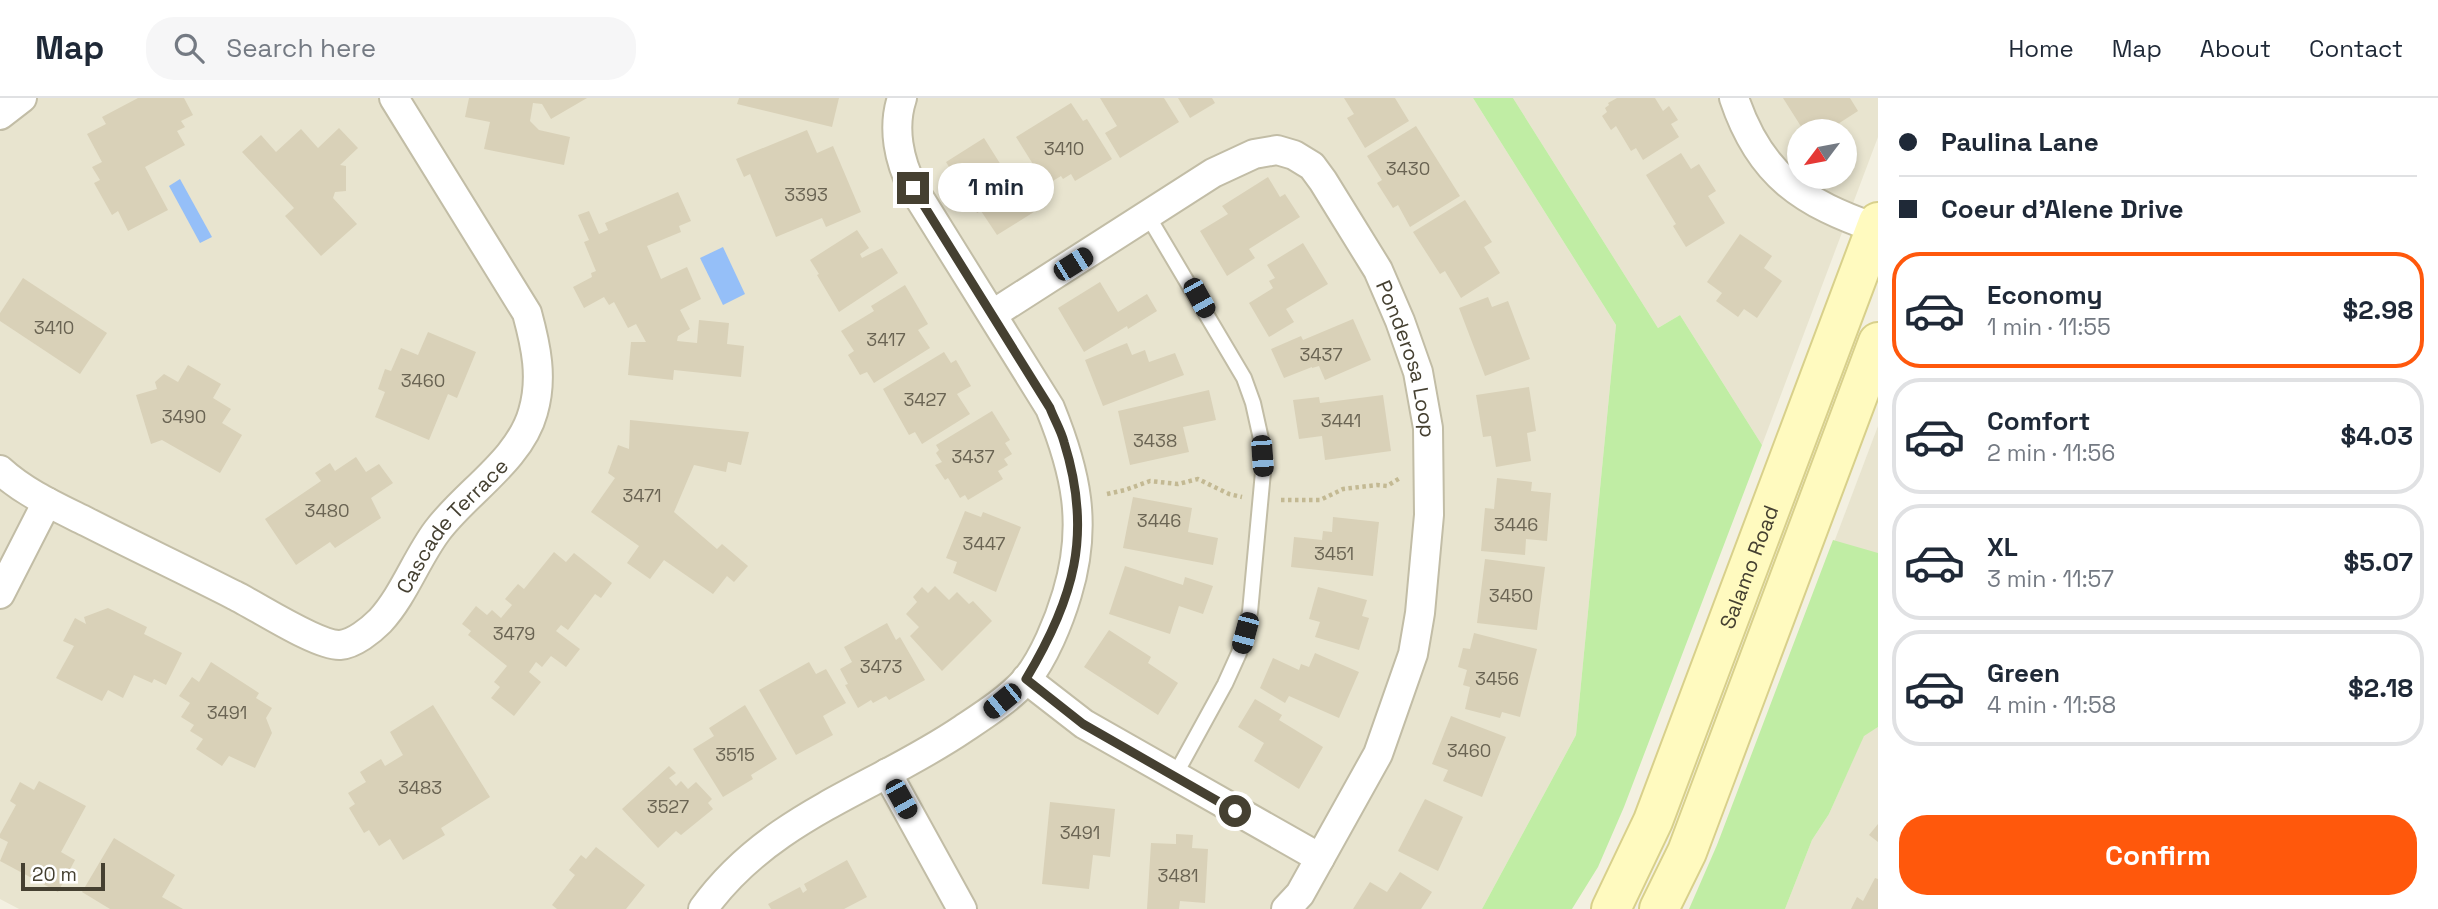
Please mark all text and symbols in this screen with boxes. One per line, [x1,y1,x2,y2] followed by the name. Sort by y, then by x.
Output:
[146,17,636,80] search box
[35,27,104,69] text: Map
[170,29,208,67] icon: search
[226,31,376,65] text: Search here
[2008,33,2074,64] text: Home
[2112,33,2162,64] text: Map
[2200,33,2271,64] text: About
[2309,33,2403,64] text: Contact
[1787,119,1857,189] north arrow
[1787,119,1857,189] map controls
[1941,125,2099,159] text: Paulina Lane
[1044,137,1084,160] house number: 3410
[1386,157,1430,180] house number: 3430
[937,164,1053,212] callout: 1 min
[897,172,929,204] route end
[968,172,1024,202] text: 1 min
[784,183,828,206] house number: 3393
[1941,192,2184,226] text: Coeur d'Alene Drive
[1050,244,1097,284] car
[1180,275,1219,321] car
[1370,276,1442,438] street label: Ponderosa Loop
[1987,278,2103,312] text: Economy
[1903,279,1966,342] icon: car
[2342,293,2413,327] text: $2.98
[1987,312,2111,342] text: 1 min · 11:55
[34,316,74,339] house number: 3410
[866,328,906,351] house number: 3417
[1299,343,1343,366] house number: 3437
[401,369,445,392] house number: 3460
[904,388,947,411] house number: 3427
[1987,404,2090,438] text: Comfort
[162,405,206,428] house number: 3490
[1903,405,1966,468] icon: car
[1321,409,1361,432] house number: 3441
[2341,419,2413,453] text: $4.03
[1133,429,1177,452] house number: 3438
[1251,434,1274,478] car
[1987,438,2115,468] text: 2 min · 11:56
[951,445,995,468] house number: 3437
[390,452,514,598] street label: Cascade Terrace
[622,484,662,507] house number: 3471
[305,499,349,522] house number: 3480
[1713,501,1784,633] street label: Salamo Road
[1137,509,1181,532] house number: 3446
[1494,513,1538,536] house number: 3446
[1987,530,2018,564] text: XL
[1903,531,1966,594] icon: car
[963,532,1005,555] house number: 3447
[1314,542,1354,565] house number: 3451
[2343,545,2413,579] text: $5.07
[1987,564,2114,594] text: 3 min · 11:57
[1489,584,1533,607] house number: 3450
[1230,610,1261,656] car
[493,622,535,645] house number: 3479
[860,655,902,678] house number: 3473
[1987,656,2060,690] text: Green
[1903,657,1966,720] icon: car
[1475,667,1519,690] house number: 3456
[2348,671,2413,705] text: $2.18
[980,680,1025,722] car
[1987,690,2116,720] text: 4 min · 11:58
[207,701,247,724] house number: 3491
[1447,739,1491,762] house number: 3460
[715,743,755,766] house number: 3515
[398,776,442,799] house number: 3483
[882,776,921,822] car
[647,795,689,818] house number: 3527
[1219,795,1251,827] route start
[1899,815,2417,895] button: Confirm
[1060,821,1100,844] house number: 3491
[21,860,105,892] scale bar
[32,862,77,887] text: 20 m
[1158,864,1198,887] house number: 3481

